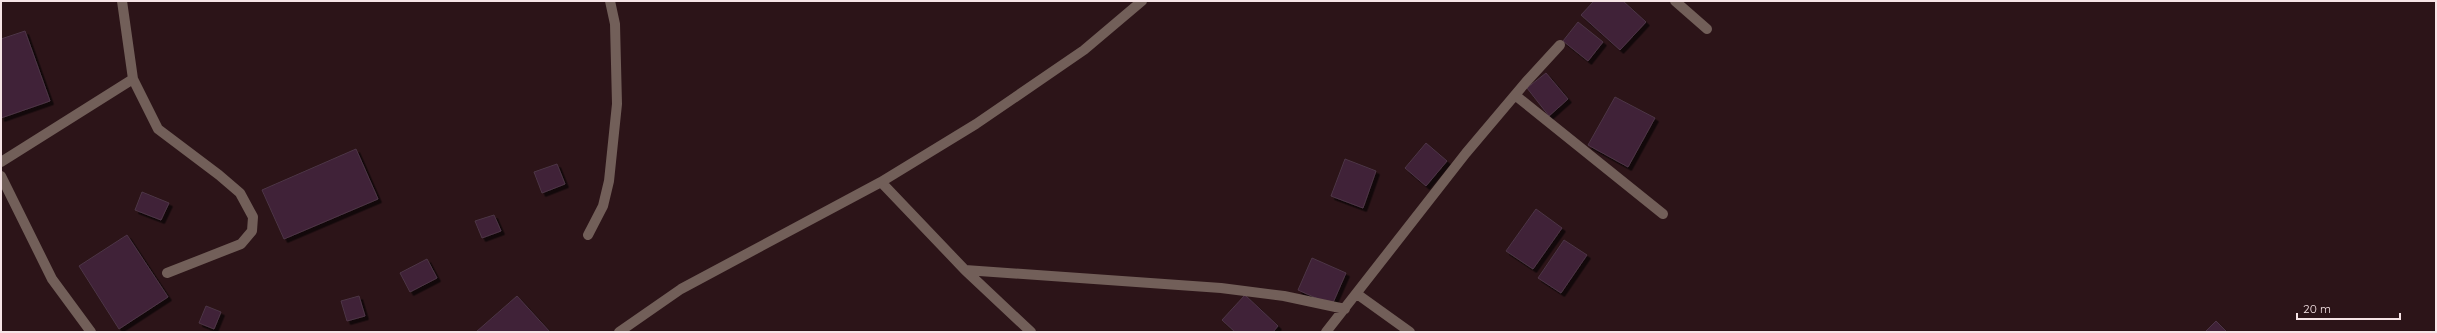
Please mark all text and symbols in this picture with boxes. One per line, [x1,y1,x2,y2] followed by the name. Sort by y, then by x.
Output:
[2297,295,2400,321] scale bar
[2303,301,2331,316] text: 20 m

